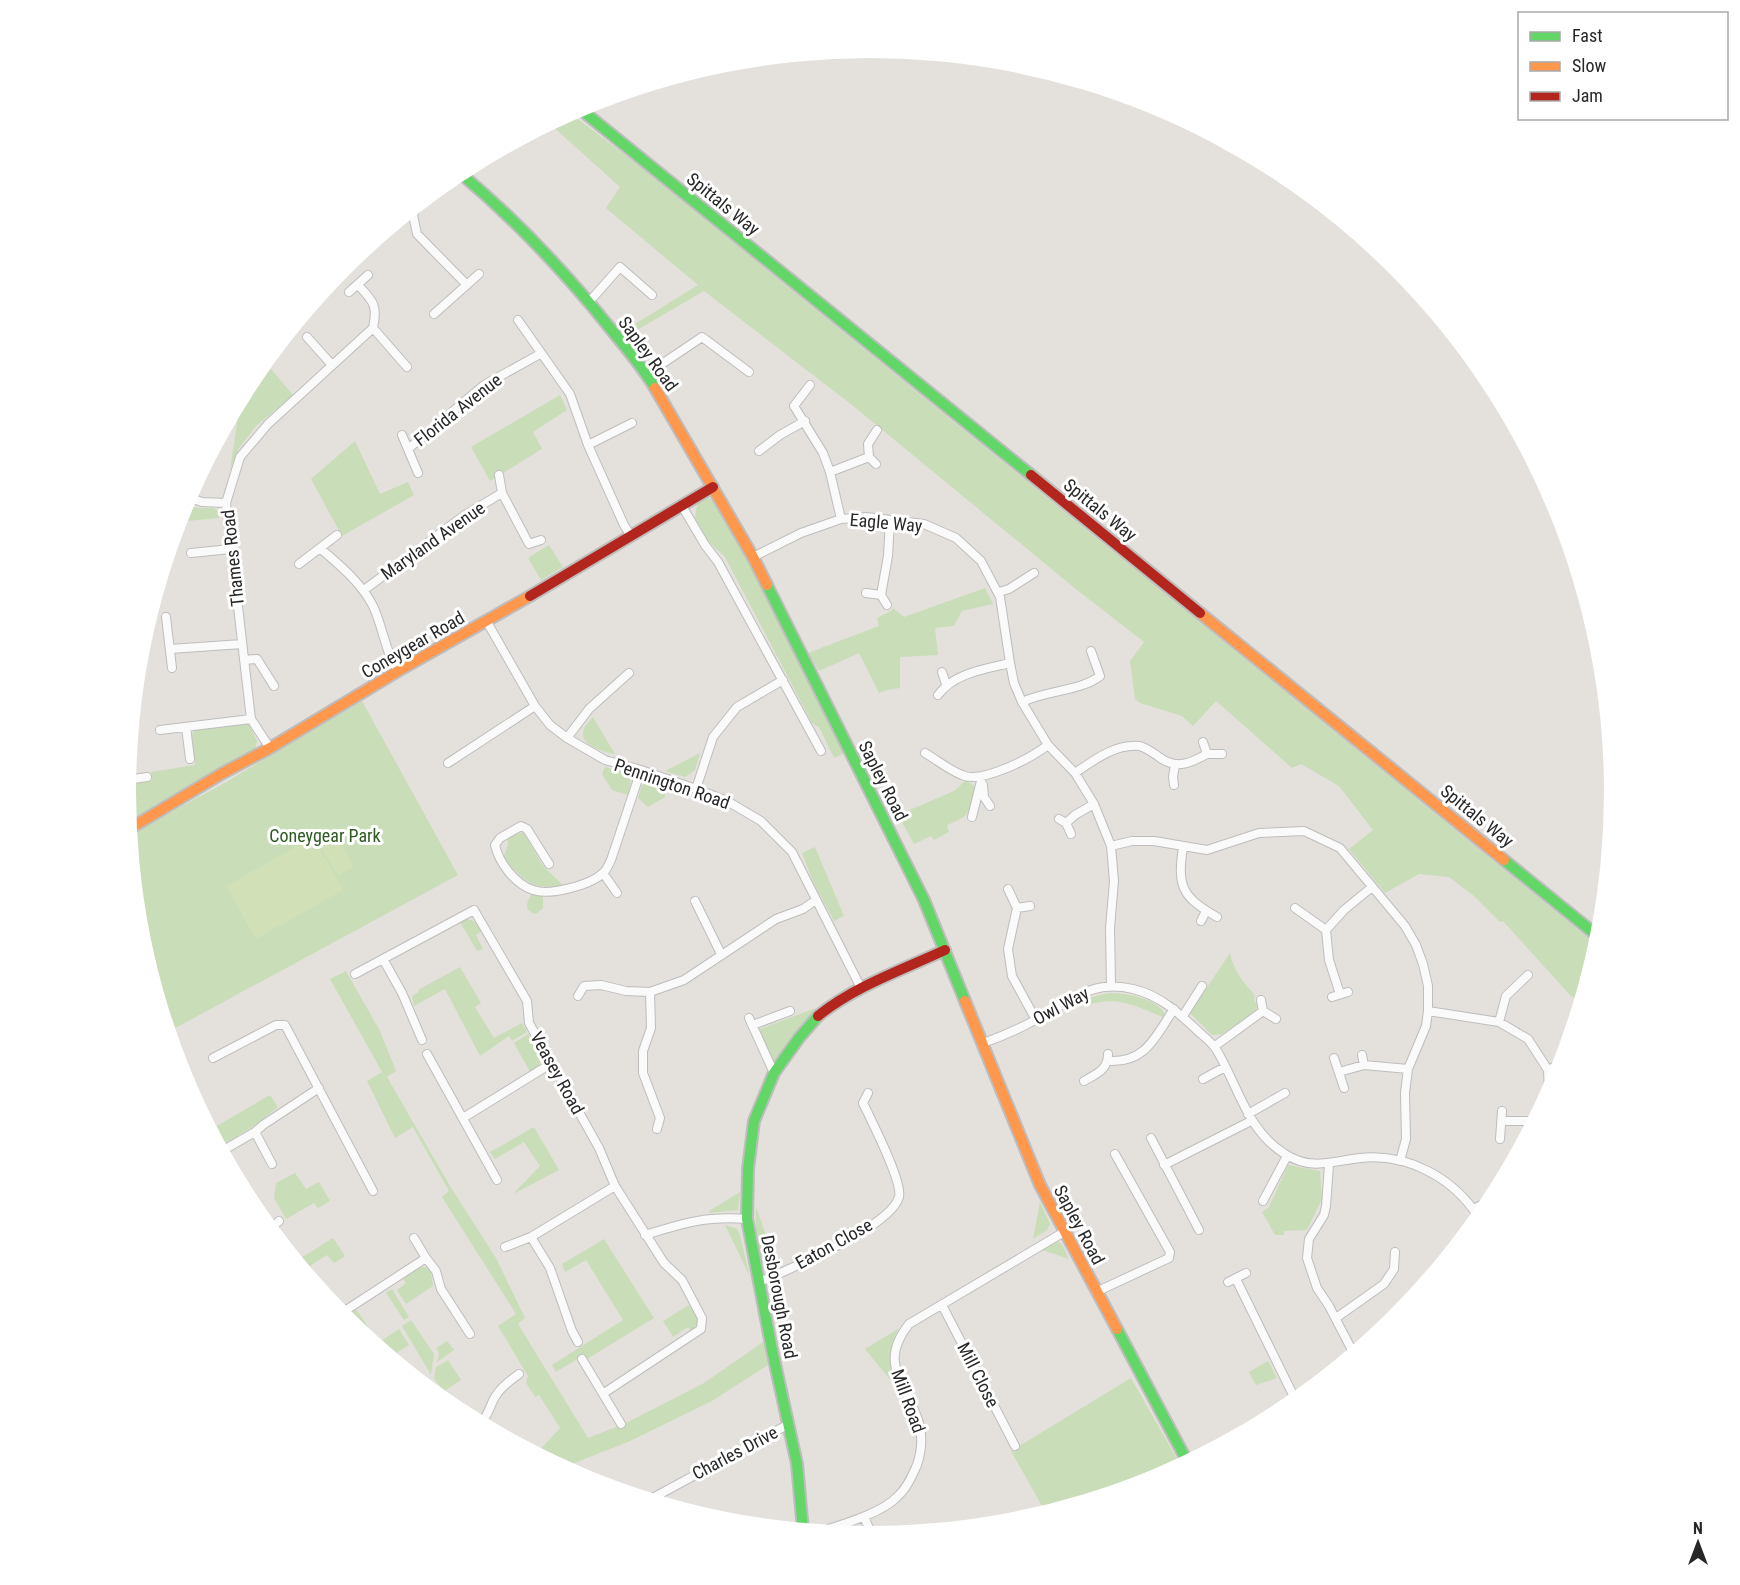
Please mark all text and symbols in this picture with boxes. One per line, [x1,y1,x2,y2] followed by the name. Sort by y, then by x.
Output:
[1518,12,1728,120] legend
[1572,25,1603,46] text: Fast
[1572,55,1607,76] text: Slow
[1572,85,1603,106] text: Jam
[683,168,764,240] street label: Spittals Way
[614,312,682,395] street label: Sapley Road
[410,369,506,450] street label: Florida Avenue
[1060,474,1141,546] street label: Spittals Way
[377,497,489,584] street label: Maryland Avenue
[217,509,248,607] street label: Thames Road
[849,509,924,536] street label: Eagle Way
[358,607,468,683] street label: Coneygear Road
[854,737,913,824] street label: Sapley Road
[612,754,733,813] street label: Pennington Road
[1437,780,1518,852] street label: Spittals Way
[269,825,381,846] park label: Coneygear Park
[1029,982,1093,1029] street label: Owl Way
[526,1028,589,1118] street label: Veasey Road
[1050,1181,1109,1268] street label: Sapley Road
[792,1214,876,1273] street label: Eaton Close
[757,1233,802,1361] street label: Desborough Road
[953,1339,1004,1411] street label: Mill Close
[887,1366,930,1436] street label: Mill Road
[688,1421,781,1484] street label: Charles Drive
[1668,1513,1728,1573] north arrow
[1693,1519,1703,1538] text: N

